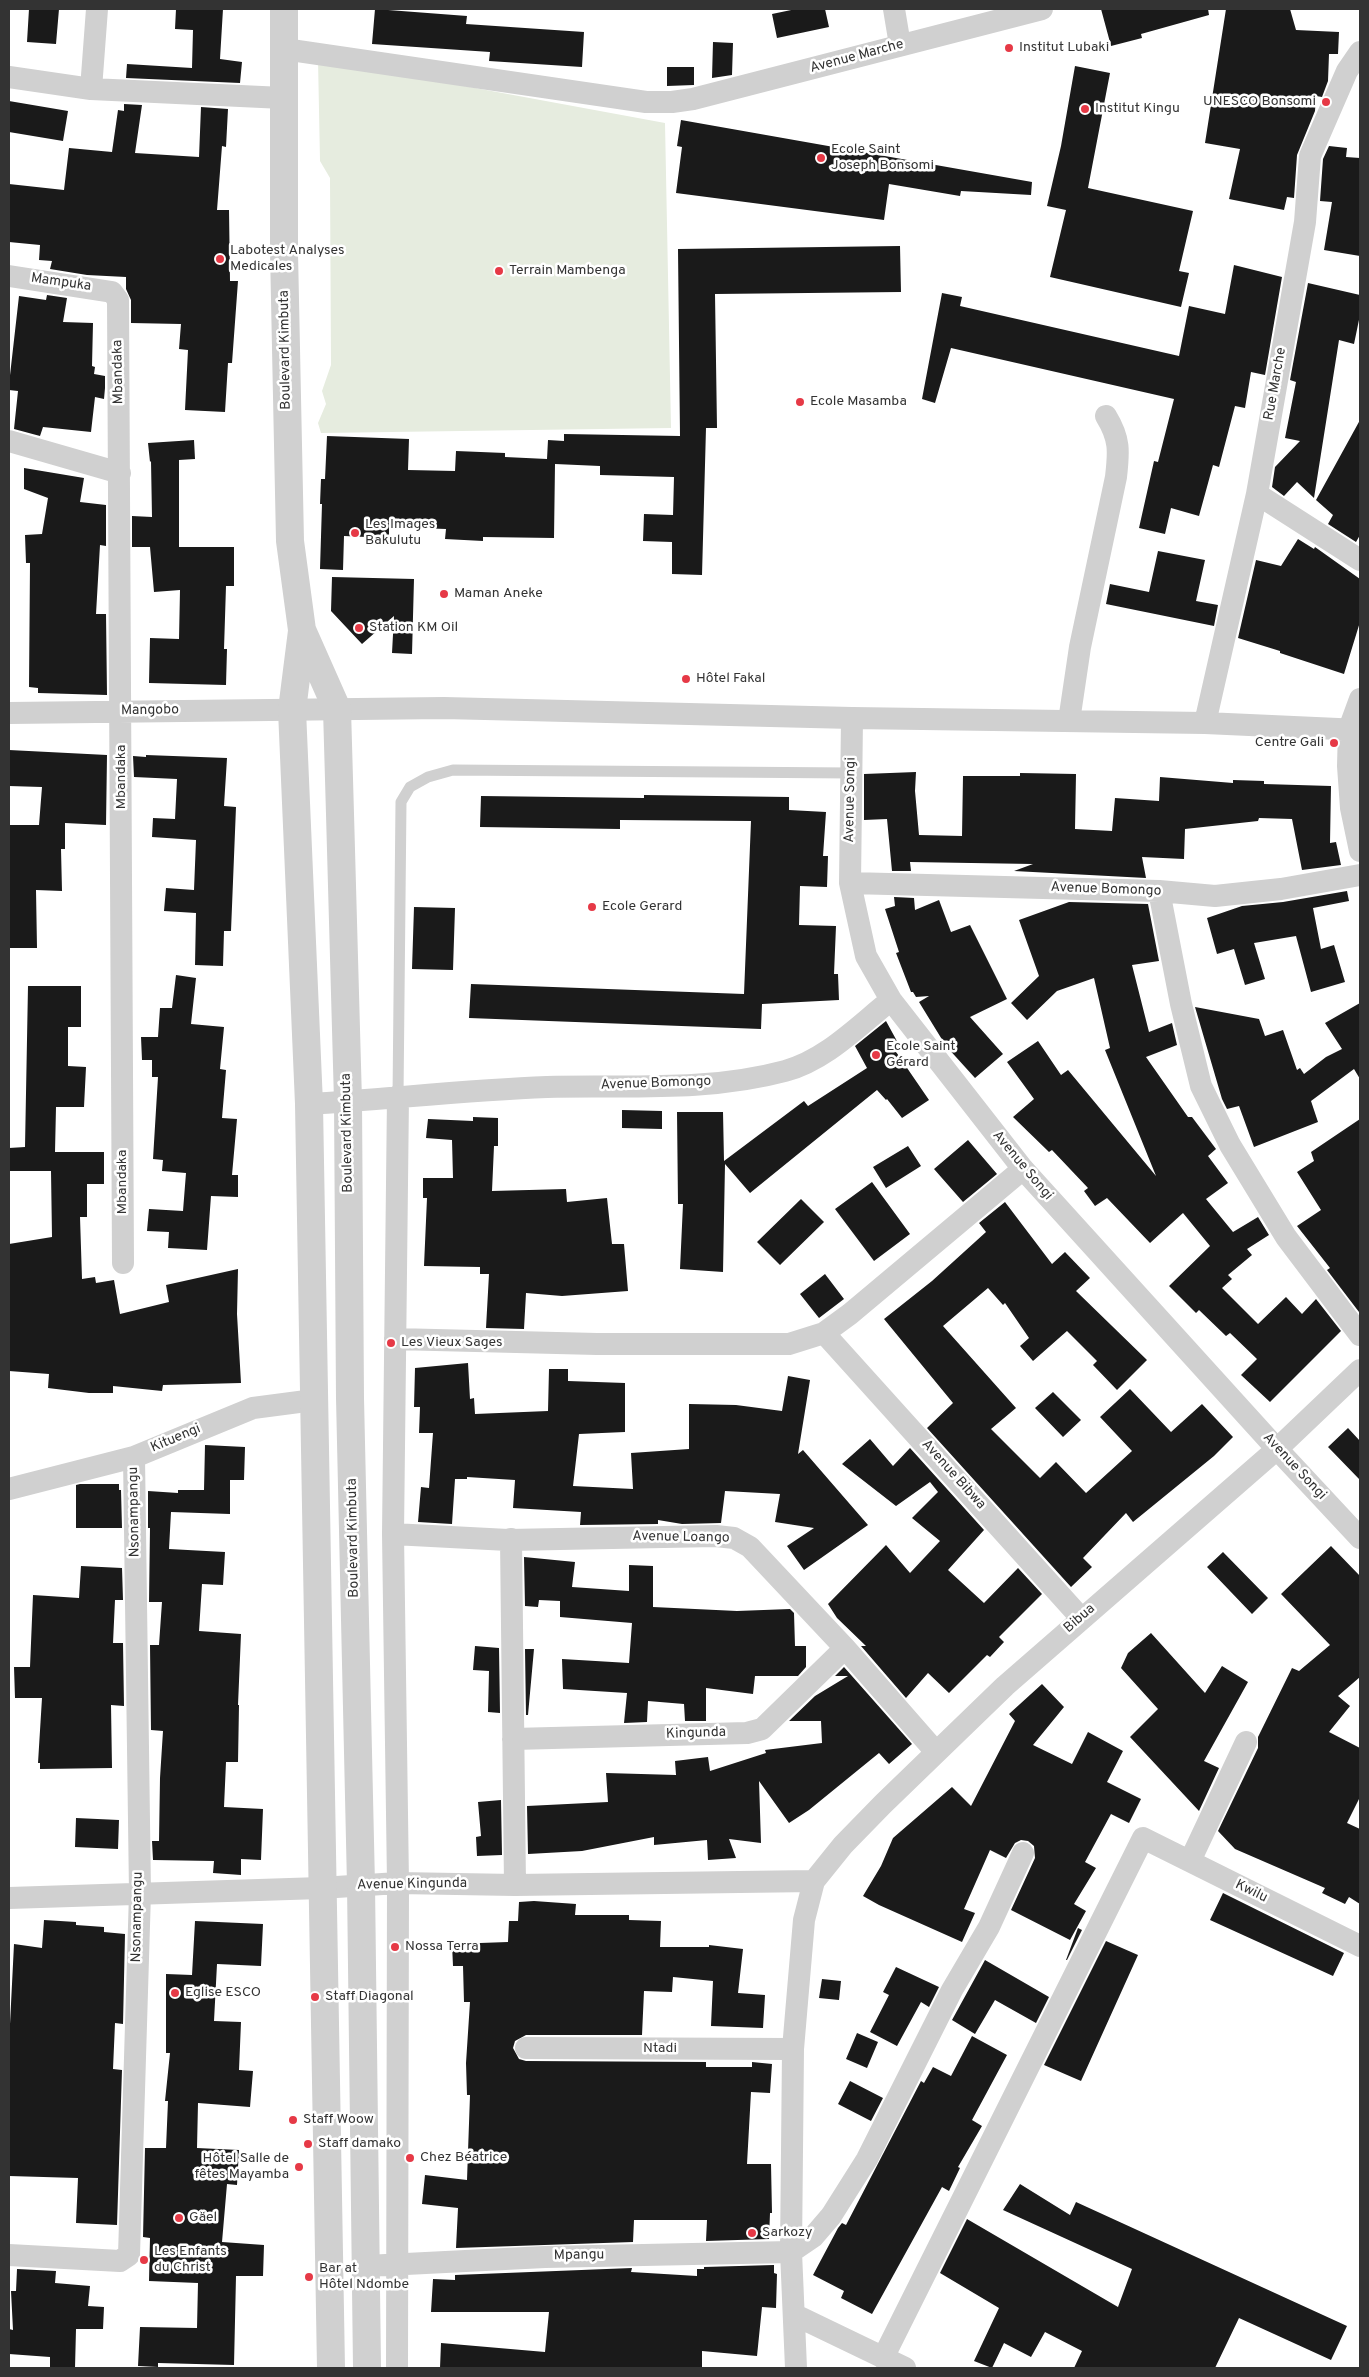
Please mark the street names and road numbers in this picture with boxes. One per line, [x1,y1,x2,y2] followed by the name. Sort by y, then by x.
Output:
[808,36,906,78] street label: Avenue Marche
[30,270,92,296] street label: Mampuka
[277,290,295,410] street label: Boulevard Kimbuta
[110,340,128,404] street label: Mbandaka
[1261,346,1291,422] street label: Rue Marche
[121,702,179,720] street label: Mangobo
[114,745,130,809] street label: Mbandaka
[842,757,860,843] street label: Avenue Songi
[1050,880,1162,900] street label: Avenue Bomongo
[339,1073,357,1193] street label: Boulevard Kimbuta
[600,1074,712,1094] street label: Avenue Bomongo
[988,1128,1056,1204] street label: Avenue Songi
[115,1150,131,1214] street label: Mbandaka
[148,1421,204,1457] street label: Kituengi
[1259,1430,1329,1504] street label: Avenue Songi
[917,1437,989,1513] street label: Avenue Bibwa
[126,1466,144,1558] street label: Nsonampangu
[345,1478,363,1598] street label: Boulevard Kimbuta
[632,1529,730,1547] street label: Avenue Loango
[1061,1601,1099,1637] street label: Bibua
[666,1725,726,1743] street label: Kingunda
[129,1871,147,1963] street label: Nsonampangu
[357,1876,467,1894] street label: Avenue Kingunda
[1232,1877,1270,1907] street label: Kwilu
[643,2041,677,2057] street label: Ntadi
[553,2247,605,2265] street label: Mpangu

